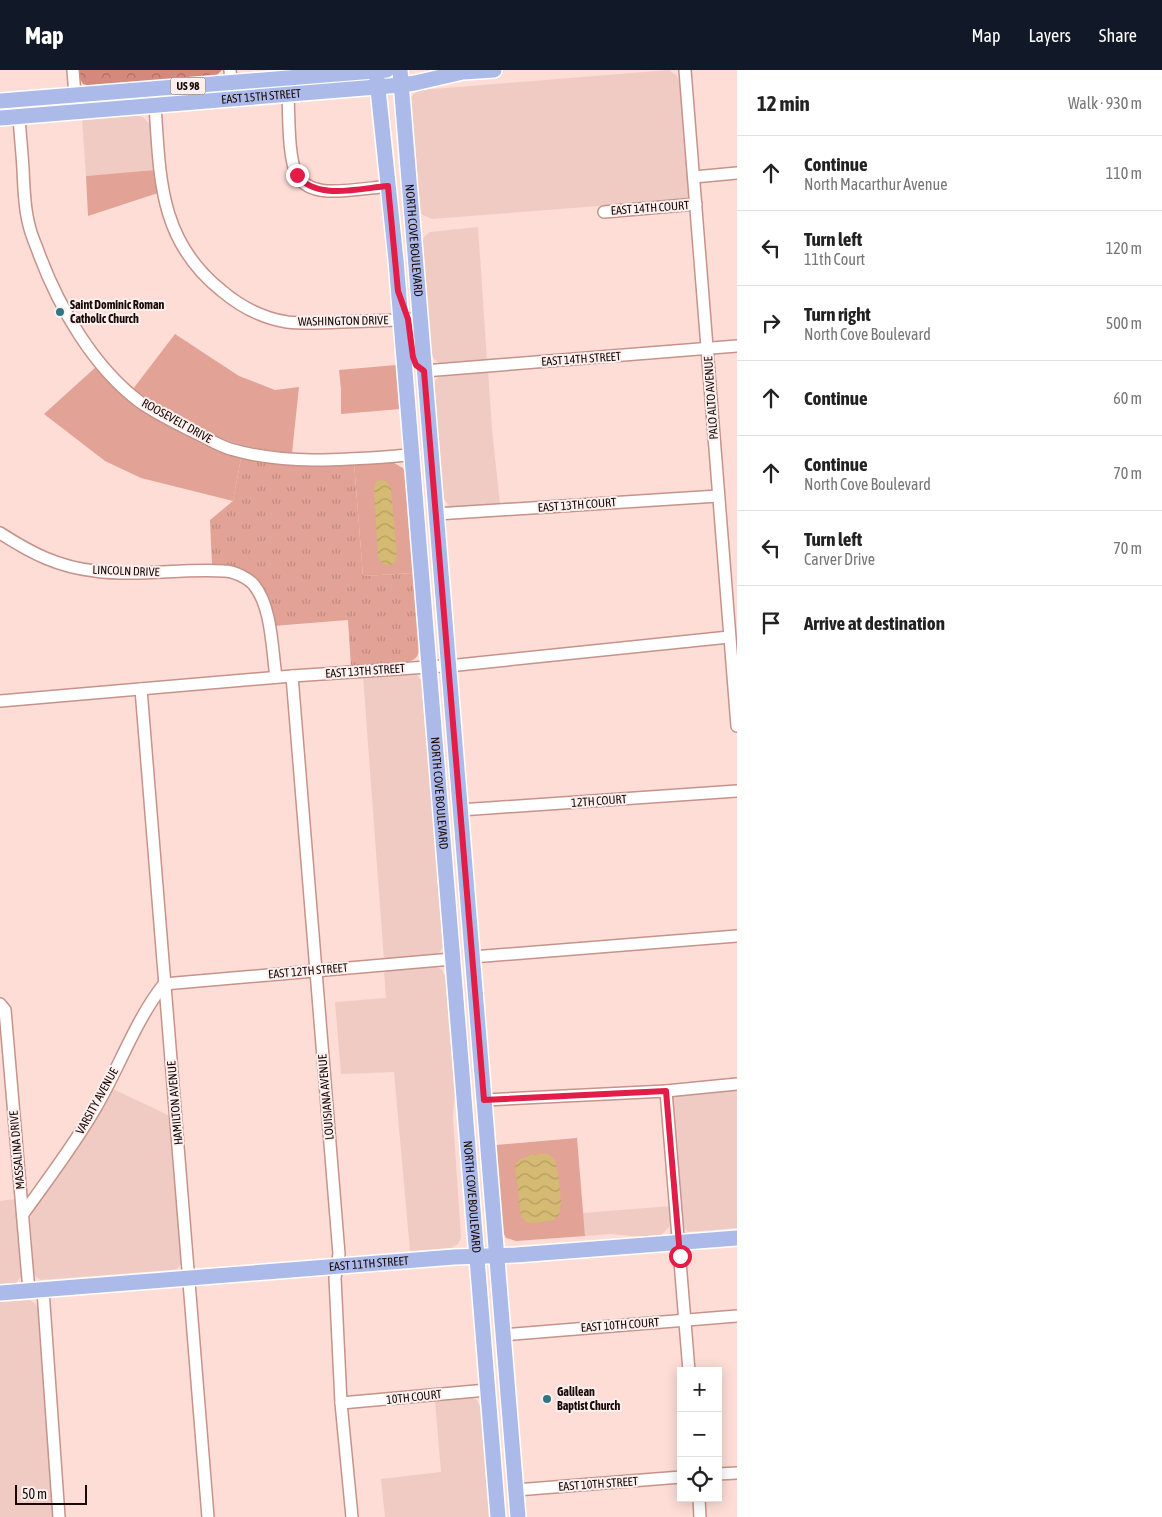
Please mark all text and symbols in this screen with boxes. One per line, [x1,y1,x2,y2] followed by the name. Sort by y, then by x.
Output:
[25,22,64,49] text: Map
[971,25,1000,46] text: Map
[1028,25,1071,46] text: Layers
[1099,25,1137,46] text: Share
[170,78,206,94] road number: US 98
[221,86,302,107] street label: EAST 15TH STREET
[757,91,810,115] text: 12 min
[1068,94,1142,112] text: Walk · 930 m
[804,153,868,175] text: Continue
[757,159,785,187] icon: ahead
[286,164,309,187] route end
[1106,164,1142,182] text: 110 m
[804,175,947,193] text: North Macarthur Avenue
[402,184,425,297] street label: NORTH COVE BOULEVARD
[610,198,690,218] street label: EAST 14TH COURT
[804,228,862,250] text: Turn left
[757,234,785,262] icon: left
[1106,239,1142,257] text: 120 m
[804,250,865,268] text: 11th Court
[70,298,165,326] place label: Saint Dominic Roman Catholic Church
[804,303,871,325] text: Turn right
[54,306,66,318] marker: Saint Dominic Roman Catholic Church
[757,309,785,337] icon: right
[298,313,388,329] street label: WASHINGTON DRIVE
[1106,314,1142,332] text: 500 m
[804,325,931,343] text: North Cove Boulevard
[541,349,622,369] street label: EAST 14TH STREET
[701,356,721,440] street label: PALO ALTO AVENUE
[757,384,785,412] icon: ahead
[804,387,868,409] text: Continue
[1113,389,1142,407] text: 60 m
[139,396,215,446] street label: ROOSEVELT DRIVE
[804,453,868,475] text: Continue
[757,459,785,487] icon: ahead
[1113,464,1142,482] text: 70 m
[804,475,931,493] text: North Cove Boulevard
[537,495,617,515] street label: EAST 13TH COURT
[804,528,862,550] text: Turn left
[757,534,785,562] icon: left
[1113,539,1142,557] text: 70 m
[804,550,875,568] text: Carver Drive
[92,563,160,579] street label: LINCOLN DRIVE
[757,609,785,637] icon: arrive
[804,612,945,634] text: Arrive at destination
[325,661,406,681] street label: EAST 13TH STREET
[428,736,451,850] street label: NORTH COVE BOULEVARD
[571,792,628,810] street label: 12TH COURT
[268,960,349,981] street label: EAST 12TH STREET
[315,1054,337,1140] street label: LOUISIANA AVENUE
[164,1060,186,1146] street label: HAMILTON AVENUE
[73,1065,121,1137] street label: VARSITY AVENUE
[7,1110,27,1190] street label: MASSALINA DRIVE
[460,1140,484,1254] street label: NORTH COVE BOULEVARD
[669,1245,692,1268] route start
[328,1254,410,1274] street label: EAST 11TH STREET
[580,1315,660,1335] street label: EAST 10TH COURT
[677,1367,722,1502] map controls
[677,1367,722,1412] button: +
[557,1385,621,1413] place label: Galilean Baptist Church
[386,1387,443,1407] street label: 10TH COURT
[541,1393,553,1405] marker: Galilean Baptist Church
[677,1412,722,1457] button: −
[677,1457,722,1502] button: locate
[558,1474,639,1494] street label: EAST 10TH STREET
[15,1482,88,1505] scale bar
[22,1486,47,1502] text: 50 m

